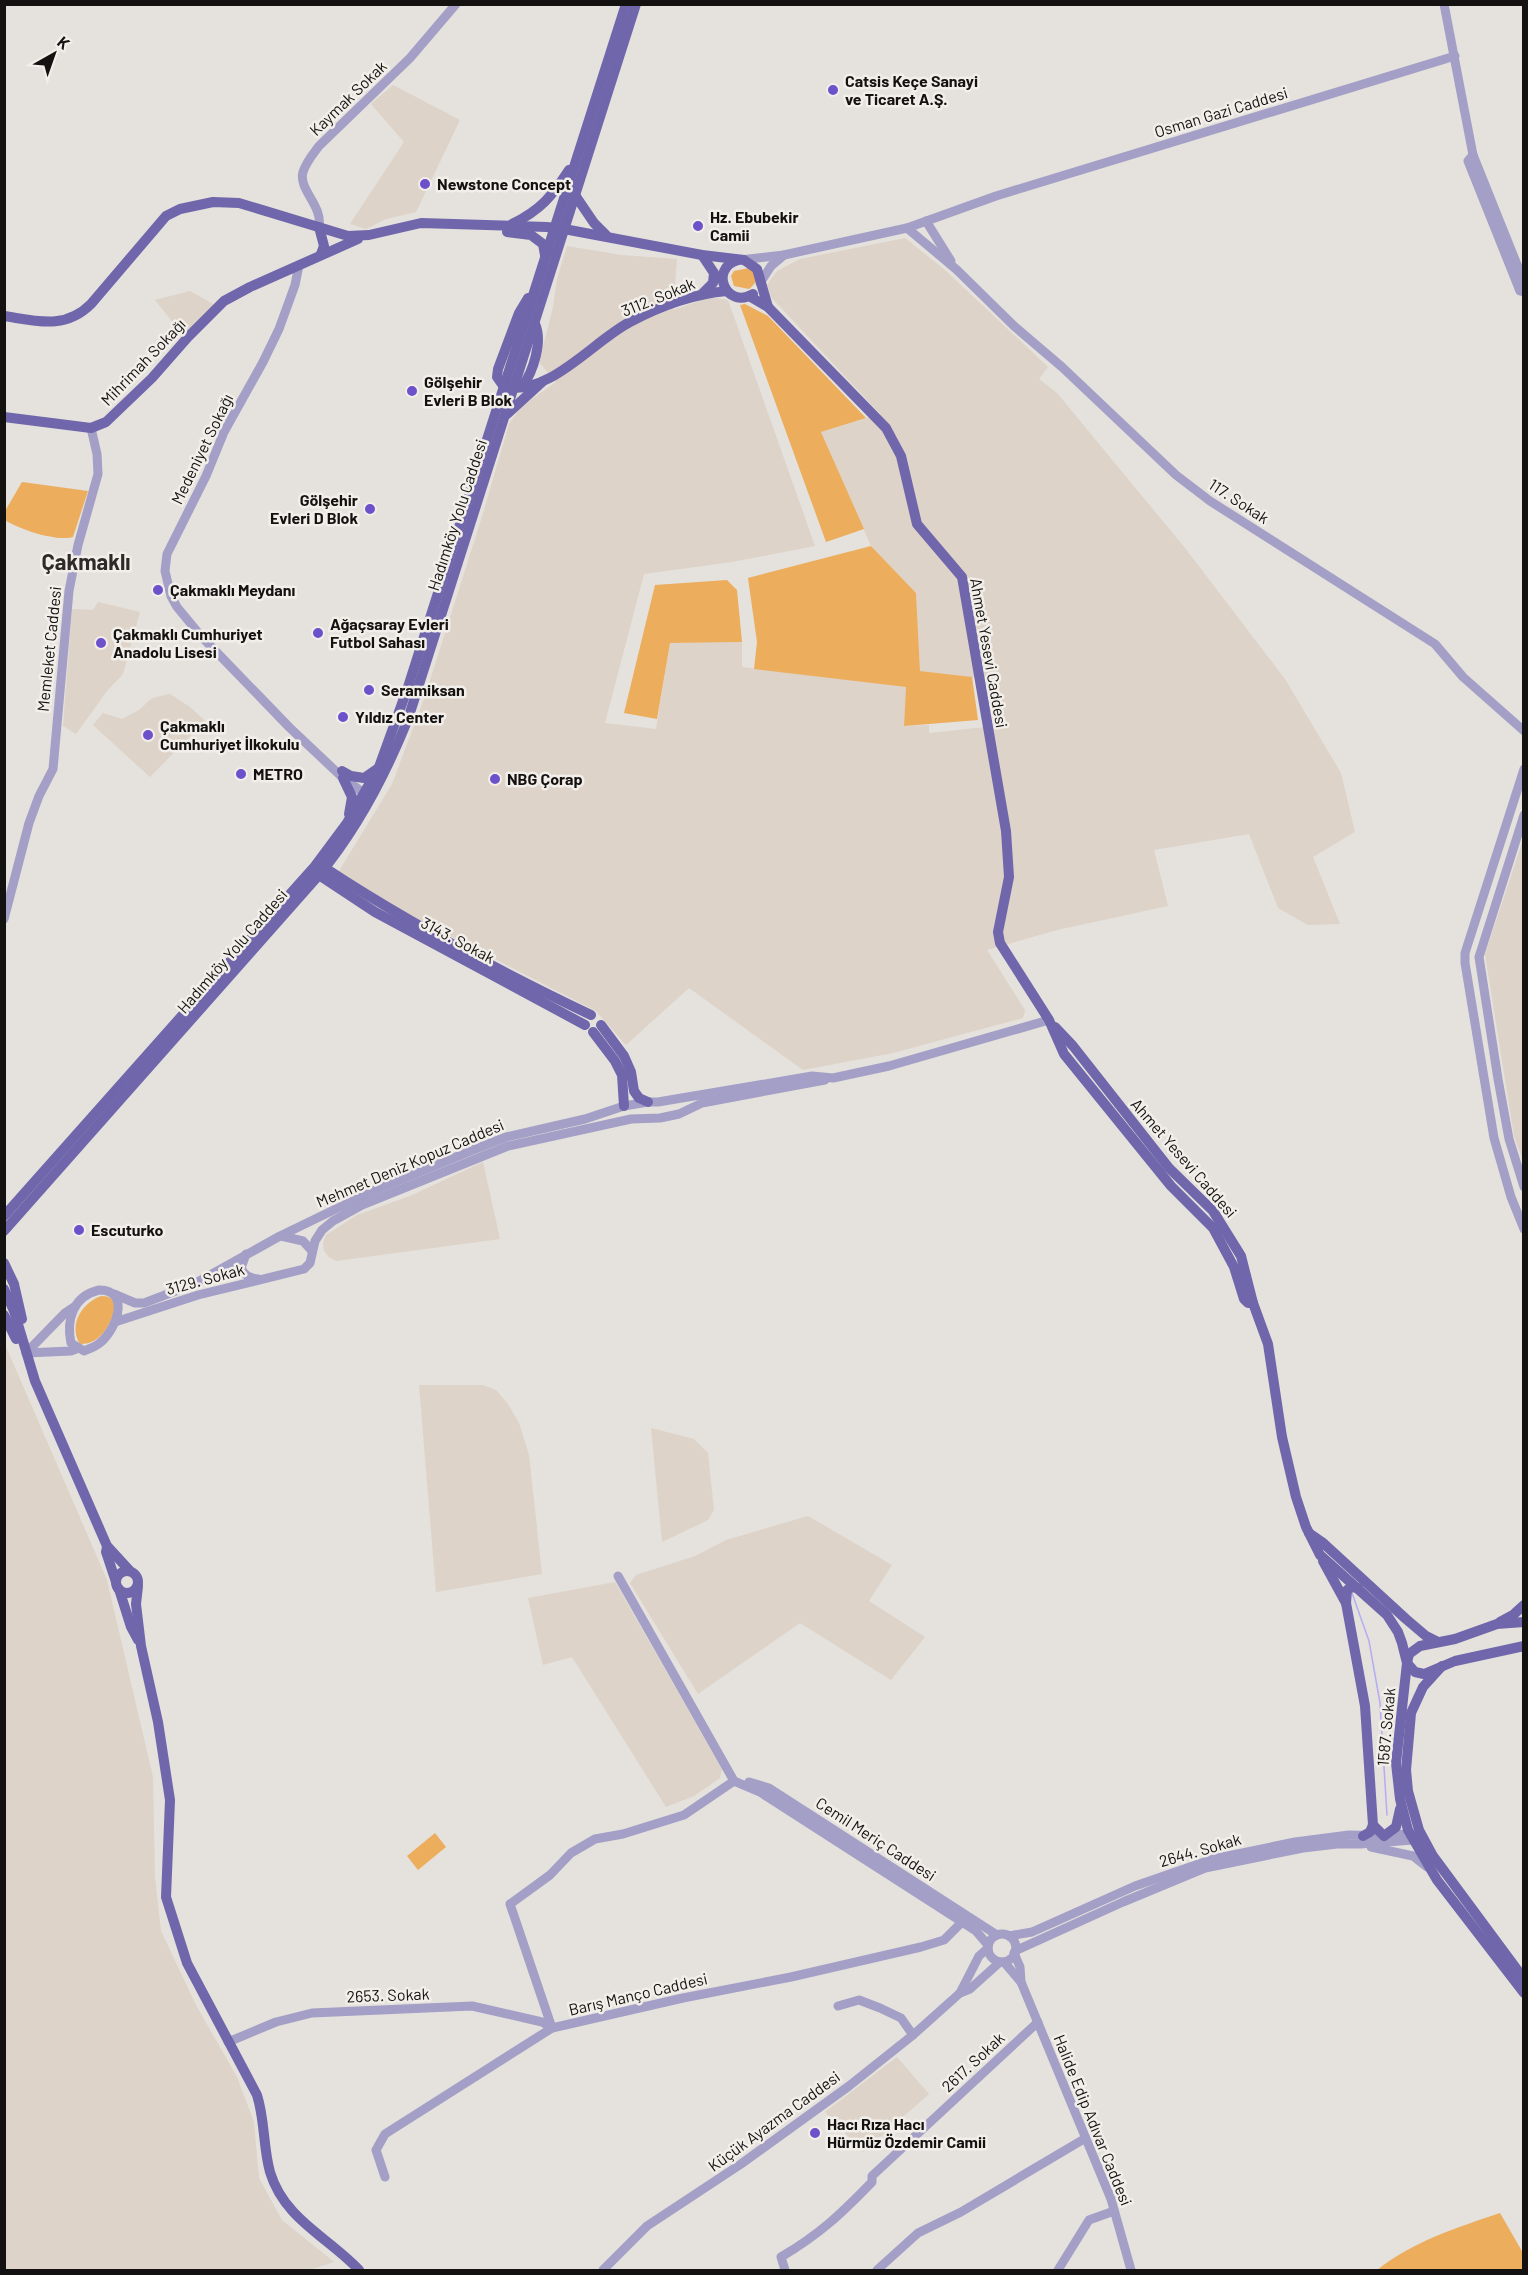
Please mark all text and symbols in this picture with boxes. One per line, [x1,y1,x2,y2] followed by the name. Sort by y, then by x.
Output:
[24,24,84,84] north arrow
[54,32,74,53] text: K
[305,56,390,139] street label: Kaymak Sokak
[845,71,978,108] place label: Catsis Keçe Sanayi ve Ticaret A.Ş.
[1152,82,1290,141] street label: Osman Gazi Caddesi
[826,83,840,97] marker: Catsis Keçe Sanayi ve Ticaret A.Ş.
[437,174,571,193] place label: Newstone Concept
[418,177,432,191] marker: Newstone Concept
[710,207,799,244] place label: Hz. Ebubekir Camii
[691,219,705,233] marker: Hz. Ebubekir Camii
[618,273,697,320] street label: 3112. Sokak
[96,314,189,409] street label: Mihrimah Sokağı
[424,372,513,409] place label: Gölşehir Evleri B Blok
[405,384,419,398] marker: Gölşehir Evleri B Blok
[167,390,237,507] street label: Medeniyet Sokağı
[423,437,490,593] street label: Hadımköy Yolu Caddesi
[1206,474,1273,527] street label: 117. Sokak
[270,490,358,527] place label: Gölşehir Evleri D Blok
[363,502,377,516] marker: Gölşehir Evleri D Blok
[42,548,130,574] district label: Çakmaklı
[967,577,1012,729] street label: Ahmet Yesevi Caddesi
[170,580,295,599] place label: Çakmaklı Meydanı
[151,583,165,597] marker: Çakmaklı Meydanı
[32,585,65,713] street label: Memleket Caddesi
[330,614,449,651] place label: Ağaçsaray Evleri Futbol Sahası
[113,624,263,661] place label: Çakmaklı Cumhuriyet Anadolu Lisesi
[311,626,325,640] marker: Ağaçsaray Evleri Futbol Sahası
[94,636,108,650] marker: Çakmaklı Cumhuriyet Anadolu Lisesi
[381,680,465,699] place label: Seramiksan
[362,683,376,697] marker: Seramiksan
[355,707,444,726] place label: Yıldız Center
[336,710,350,724] marker: Yıldız Center
[160,716,300,753] place label: Çakmaklı Cumhuriyet İlkokulu
[141,728,155,742] marker: Çakmaklı Cumhuriyet İlkokulu
[253,764,303,783] place label: METRO
[234,767,248,781] marker: METRO
[507,769,583,788] place label: NBG Çorap
[488,772,502,786] marker: NBG Çorap
[173,885,291,1017] street label: Hadımköy Yolu Caddesi
[418,912,498,967] street label: 3143. Sokak
[1127,1094,1241,1221] street label: Ahmet Yesevi Caddesi
[313,1114,506,1211] street label: Mehmet Deniz Kopuz Caddesi
[91,1220,163,1239] place label: Escuturko
[72,1223,86,1237] marker: Escuturko
[164,1259,246,1298] street label: 3129. Sokak
[1373,1687,1398,1767] street label: 1587. Sokak
[813,1793,940,1884] street label: Cemil Meriç Caddesi
[1157,1829,1243,1870] street label: 2644. Sokak
[567,1968,709,2019] street label: Barış Manço Caddesi
[346,1984,430,2005] street label: 2653. Sokak
[937,2028,1008,2095] street label: 2617. Sokak
[1050,2031,1137,2208] street label: Halide Edip Adıvar Caddesi
[704,2066,843,2175] street label: Küçük Ayazma Caddesi
[827,2114,986,2151] place label: Hacı Rıza Hacı Hürmüz Özdemir Camii
[808,2126,822,2140] marker: Hacı Rıza Hacı Hürmüz Özdemir Camii

